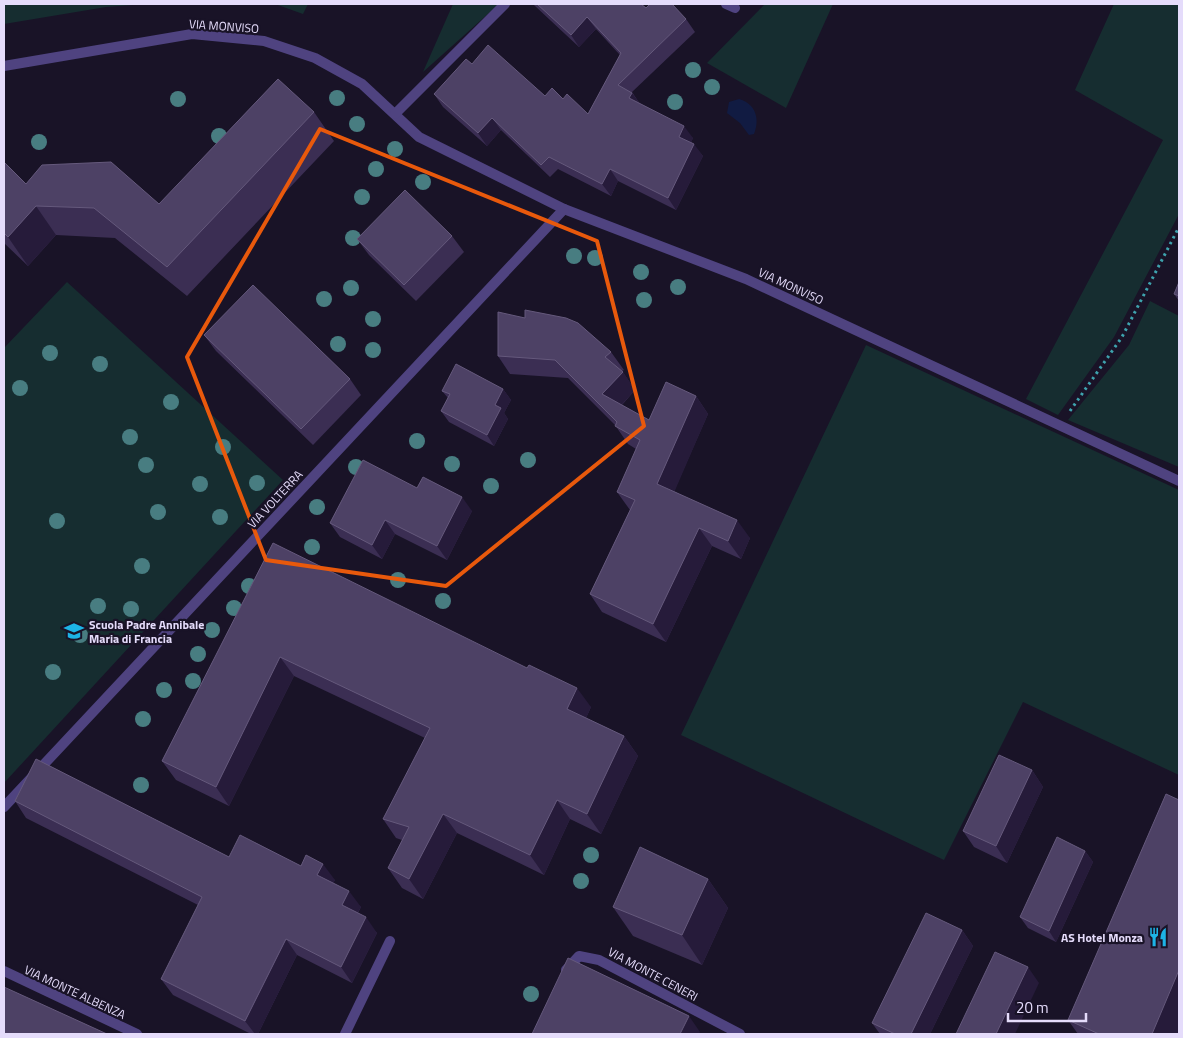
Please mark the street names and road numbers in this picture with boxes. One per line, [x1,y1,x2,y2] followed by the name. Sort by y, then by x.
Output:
[188,14,260,38] street label: VIA MONVISO
[755,263,827,309] street label: VIA MONVISO
[243,465,307,533] street label: VIA VOLTERRA
[605,942,701,1006] street label: VIA MONTE CENERI
[21,960,129,1024] street label: VIA MONTE ALBENZA

